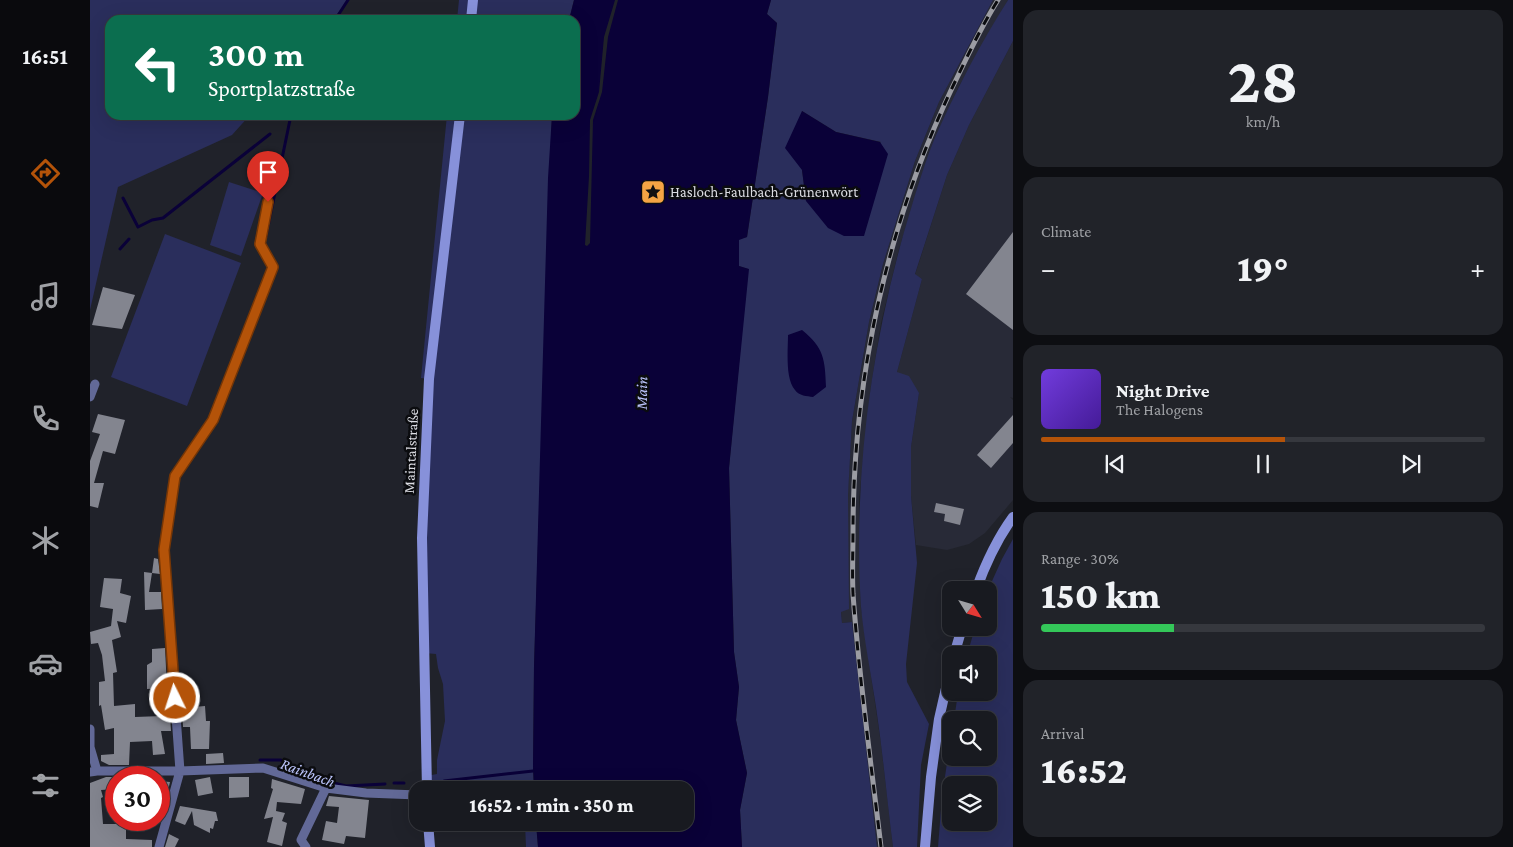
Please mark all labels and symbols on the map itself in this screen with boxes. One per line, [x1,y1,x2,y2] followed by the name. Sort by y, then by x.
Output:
[247,151,289,202] pin
[640,179,666,205] place icon: Hasloch-Faulbach-Grünenwört
[670,184,859,200] place label: Hasloch-Faulbach-Grünenwört
[633,376,650,411] water label: Main
[401,408,421,494] street label: Maintalstraße
[942,581,998,636] north arrow
[148,671,200,723] position arrow
[278,755,338,790] water label: Rainbach
[105,766,170,831] speed limit sign: 30

